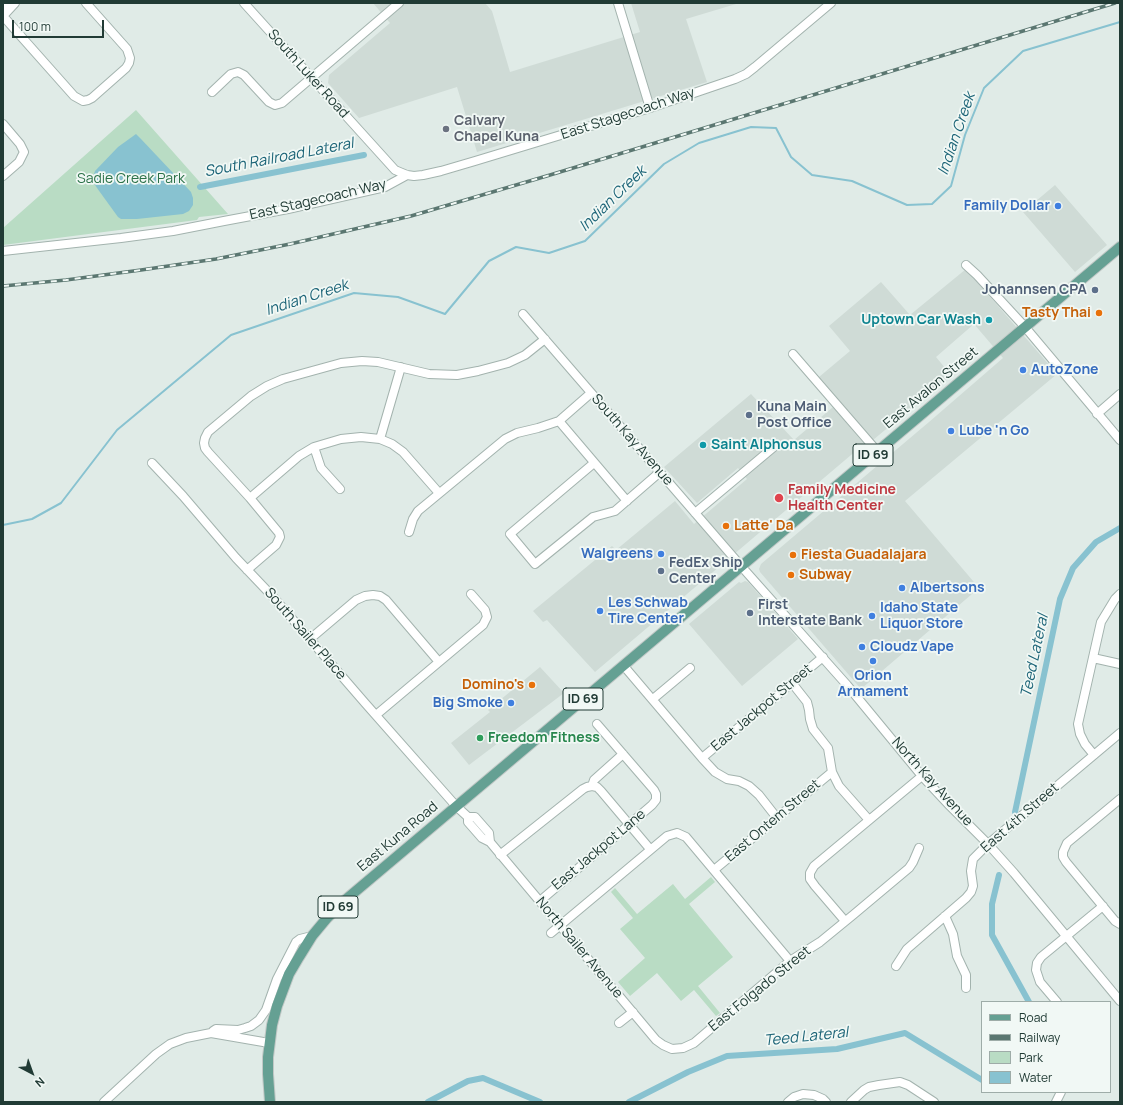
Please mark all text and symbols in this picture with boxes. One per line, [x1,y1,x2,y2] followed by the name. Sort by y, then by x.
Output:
[14,12,106,38] scale bar
[19,18,51,35] text: 100 m
[264,26,352,122] street label: South Luker Road
[559,84,697,144] street label: East Stagecoach Way
[934,90,980,178] water label: Indian Creek
[454,113,539,146] place label: Calvary Chapel Kuna
[441,124,451,134] marker: Calvary Chapel Kuna
[203,135,355,181] water label: South Railroad Lateral
[576,163,650,235] water label: Indian Creek
[77,171,185,187] park label: Sadie Creek Park
[248,176,388,224] street label: East Stagecoach Way
[964,198,1050,214] place label: Family Dollar
[1053,201,1063,211] marker: Family Dollar
[263,276,351,320] water label: Indian Creek
[982,282,1087,298] place label: Johannsen CPA
[1090,285,1100,295] marker: Johannsen CPA
[1022,305,1091,321] place label: Tasty Thai
[1094,308,1104,318] marker: Tasty Thai
[861,312,981,328] place label: Uptown Car Wash
[984,315,994,325] marker: Uptown Car Wash
[880,344,982,432] street label: East Avalon Street
[1031,362,1098,378] place label: AutoZone
[1018,365,1028,375] marker: AutoZone
[588,391,676,489] street label: South Kay Avenue
[757,399,832,432] place label: Kuna Main Post Office
[744,410,754,420] marker: Kuna Main Post Office
[959,423,1029,439] place label: Lube 'n Go
[946,426,956,436] marker: Lube 'n Go
[711,437,822,453] place label: Saint Alphonsus
[698,440,708,450] marker: Saint Alphonsus
[853,444,893,466] road number: ID 69
[788,482,896,514] place label: Family Medicine Health Center
[773,492,785,504] marker: Family Medicine Health Center
[734,518,794,534] place label: Latte' Da
[721,521,731,531] marker: Latte' Da
[581,546,653,562] place label: Walgreens
[801,547,927,563] place label: Fiesta Guadalajara
[656,549,666,559] marker: Walgreens
[788,550,798,560] marker: Fiesta Guadalajara
[669,555,742,588] place label: FedEx Ship Center
[656,566,666,576] marker: FedEx Ship Center
[799,567,852,583] place label: Subway
[786,570,796,580] marker: Subway
[910,580,985,596] place label: Albertsons
[897,583,907,593] marker: Albertsons
[261,585,349,683] street label: South Sailer Place
[608,595,688,628] place label: Les Schwab Tire Center
[758,597,862,630] place label: First Interstate Bank
[880,600,963,632] place label: Idaho State Liquor Store
[595,606,605,616] marker: Les Schwab Tire Center
[745,608,755,618] marker: First Interstate Bank
[867,611,877,621] marker: Idaho State Liquor Store
[1017,613,1053,699] water label: Teed Lateral
[870,639,954,655] place label: Cloudz Vape
[857,642,867,652] marker: Cloudz Vape
[868,656,878,666] marker: Orion Armament
[708,661,816,755] street label: East Jackpot Street
[837,668,909,700] place label: Orion Armament
[462,677,524,693] place label: Domino's
[527,680,537,690] marker: Domino's
[563,688,603,710] road number: ID 69
[433,695,503,711] place label: Big Smoke
[506,698,516,708] marker: Big Smoke
[488,730,600,746] place label: Freedom Fitness
[475,733,485,743] marker: Freedom Fitness
[888,734,976,830] street label: North Kay Avenue
[722,776,824,866] street label: East Ontem Street
[978,780,1062,856] street label: East 4th Street
[354,799,442,875] street label: East Kuna Road
[549,806,649,894] street label: East Jackpot Lane
[532,894,626,1002] street label: North Sailer Avenue
[318,896,358,918] road number: ID 69
[706,943,814,1035] street label: East Folgado Street
[981,1001,1111,1093] legend
[1019,1009,1047,1026] text: Road
[763,1024,849,1050] water label: Teed Lateral
[1019,1029,1060,1046] text: Railway
[1019,1049,1043,1066] text: Park
[12,1053,52,1093] north arrow
[1019,1069,1052,1086] text: Water
[32,1074,48,1091] text: N

